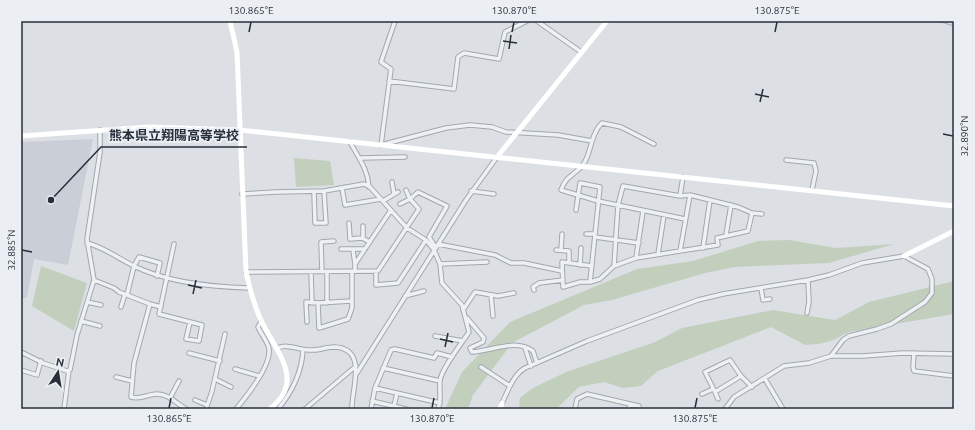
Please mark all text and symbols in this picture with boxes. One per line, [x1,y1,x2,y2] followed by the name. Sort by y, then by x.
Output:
[228,5,274,16] text: 130.865°E
[491,5,537,16] text: 130.870°E
[754,5,800,16] text: 130.875°E
[959,115,970,157] text: 32.890°N
[101,122,247,147] callout: 熊本県立翔陽高等学校
[109,128,239,142] text: 熊本県立翔陽高等学校
[6,229,17,271] text: 32.885°N
[38,352,78,392] north arrow
[55,355,65,369] text: N
[146,413,192,424] text: 130.865°E
[409,413,455,424] text: 130.870°E
[672,413,718,424] text: 130.875°E

